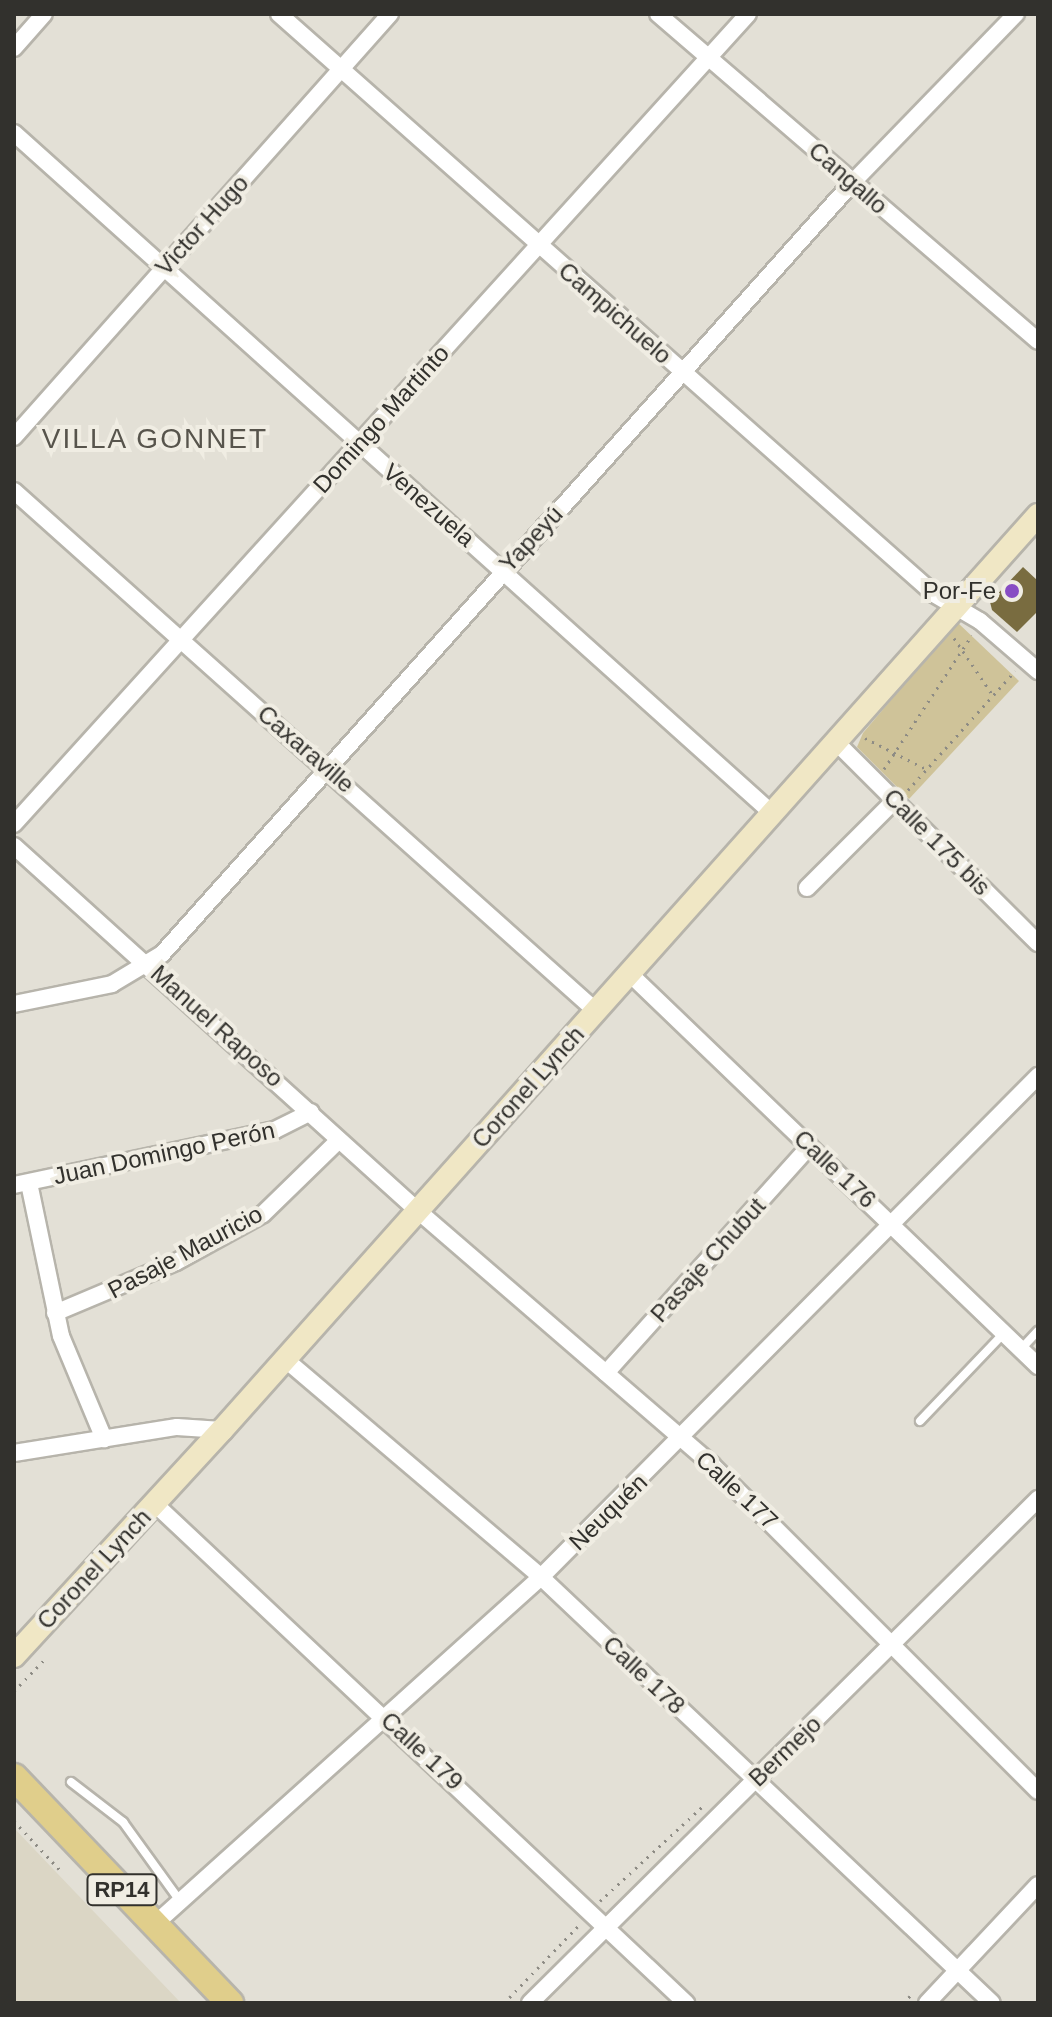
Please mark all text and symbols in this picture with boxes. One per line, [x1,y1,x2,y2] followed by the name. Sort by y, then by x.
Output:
[803,136,893,220] street label: Cangallo
[149,169,255,281] street label: Victor Hugo
[553,256,677,370] street label: Campichuelo
[307,339,455,499] street label: Domingo Martinto
[41,422,269,456] district label: VILLA GONNET
[377,457,481,553] street label: Venezuela
[493,500,569,578] street label: Yapeyú
[923,577,996,605] place label: Por-Fe
[1003,582,1021,600] marker: Por-Fe
[252,699,360,799] street label: Caxaraville
[878,783,996,901] street label: Calle 175 bis
[145,959,289,1093] street label: Manuel Raposo
[466,1020,590,1154] street label: Coronel Lynch
[51,1115,277,1191] street label: Juan Domingo Perón
[788,1124,882,1214] street label: Calle 176
[645,1192,771,1328] street label: Pasaje Chubut
[103,1199,267,1305] street label: Pasaje Mauricio
[690,1445,784,1535] street label: Calle 177
[563,1468,653,1556] street label: Neuquén
[31,1503,157,1635] street label: Coronel Lynch
[597,1630,691,1720] street label: Calle 178
[375,1706,469,1796] street label: Calle 179
[743,1710,827,1792] street label: Bermejo
[86,1872,158,1908] road number: RP14

